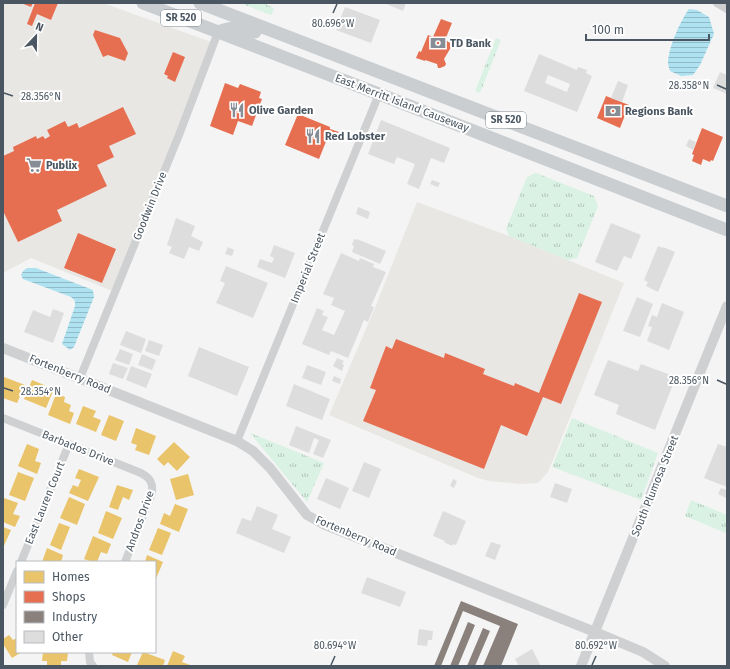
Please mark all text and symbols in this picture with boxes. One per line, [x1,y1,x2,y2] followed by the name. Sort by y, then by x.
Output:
[161,10,201,26] road number: SR 520
[16,16,56,56] north arrow
[586,16,709,42] scale bar
[312,18,355,30] text: 80.696°W
[34,20,45,35] text: N
[592,23,624,37] text: 100 m
[429,34,447,52] bank icon: TD Bank
[450,37,492,50] place label: TD Bank
[333,71,471,135] street label: East Merritt Island Causeway
[669,80,709,92] text: 28.358°N
[21,91,61,103] text: 28.356°N
[228,101,246,119] restaurant icon: Olive Garden
[604,102,622,120] bank icon: Regions Bank
[249,104,313,117] place label: Olive Garden
[625,105,694,118] place label: Regions Bank
[486,112,526,128] road number: SR 520
[304,127,322,145] restaurant icon: Red Lobster
[325,130,386,143] place label: Red Lobster
[25,156,43,174] supermarket icon: Publix
[46,159,78,172] place label: Publix
[130,170,170,242] street label: Goodwin Drive
[288,231,328,305] street label: Imperial Street
[27,352,113,396] street label: Fortenberry Road
[669,375,709,387] text: 28.356°N
[21,386,61,398] text: 28.354°N
[40,428,116,468] street label: Barbados Drive
[629,434,681,538] street label: South Plumosa Street
[23,460,67,546] street label: East Lauren Court
[123,489,157,553] street label: Andros Drive
[314,513,398,559] street label: Fortenberry Road
[16,561,156,653] legend
[52,570,90,584] text: Homes
[52,590,86,604] text: Shops
[52,610,97,624] text: Industry
[52,630,83,644] text: Other
[314,640,357,652] text: 80.694°W
[575,640,618,652] text: 80.692°W

